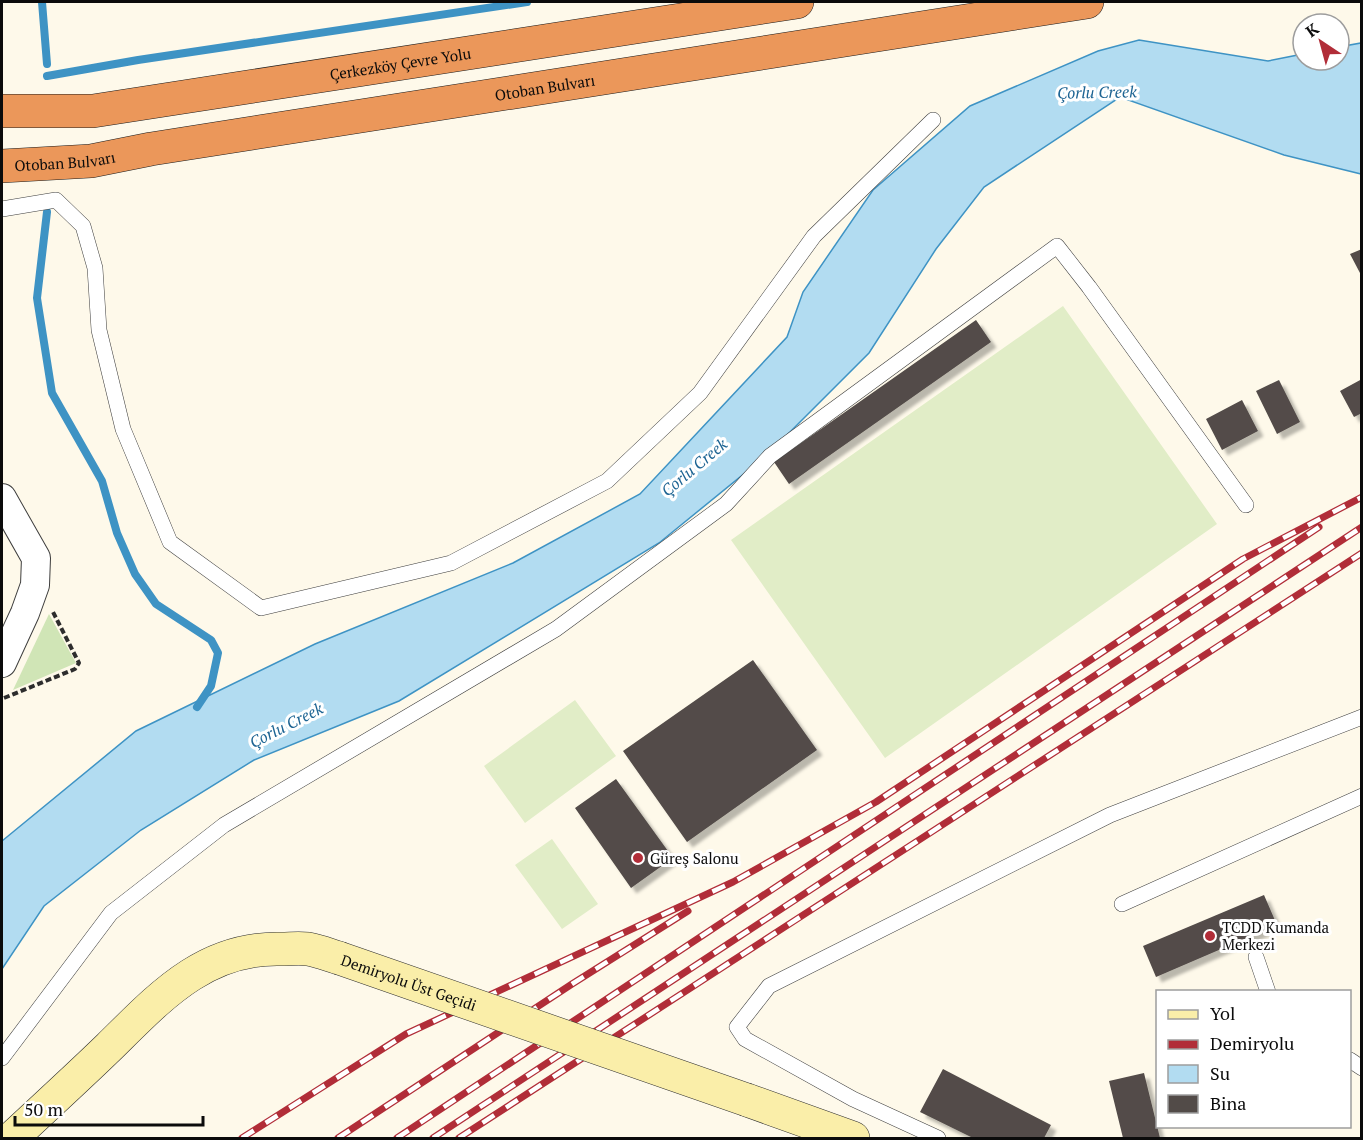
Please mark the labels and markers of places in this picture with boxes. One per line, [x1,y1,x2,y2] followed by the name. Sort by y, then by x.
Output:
[650,848,739,868] place label: Güreş Salonu
[631,851,645,865] marker: Güreş Salonu
[1222,917,1330,954] place label: TCDD Kumanda Merkezi
[1203,929,1217,943] marker: TCDD Kumanda Merkezi

